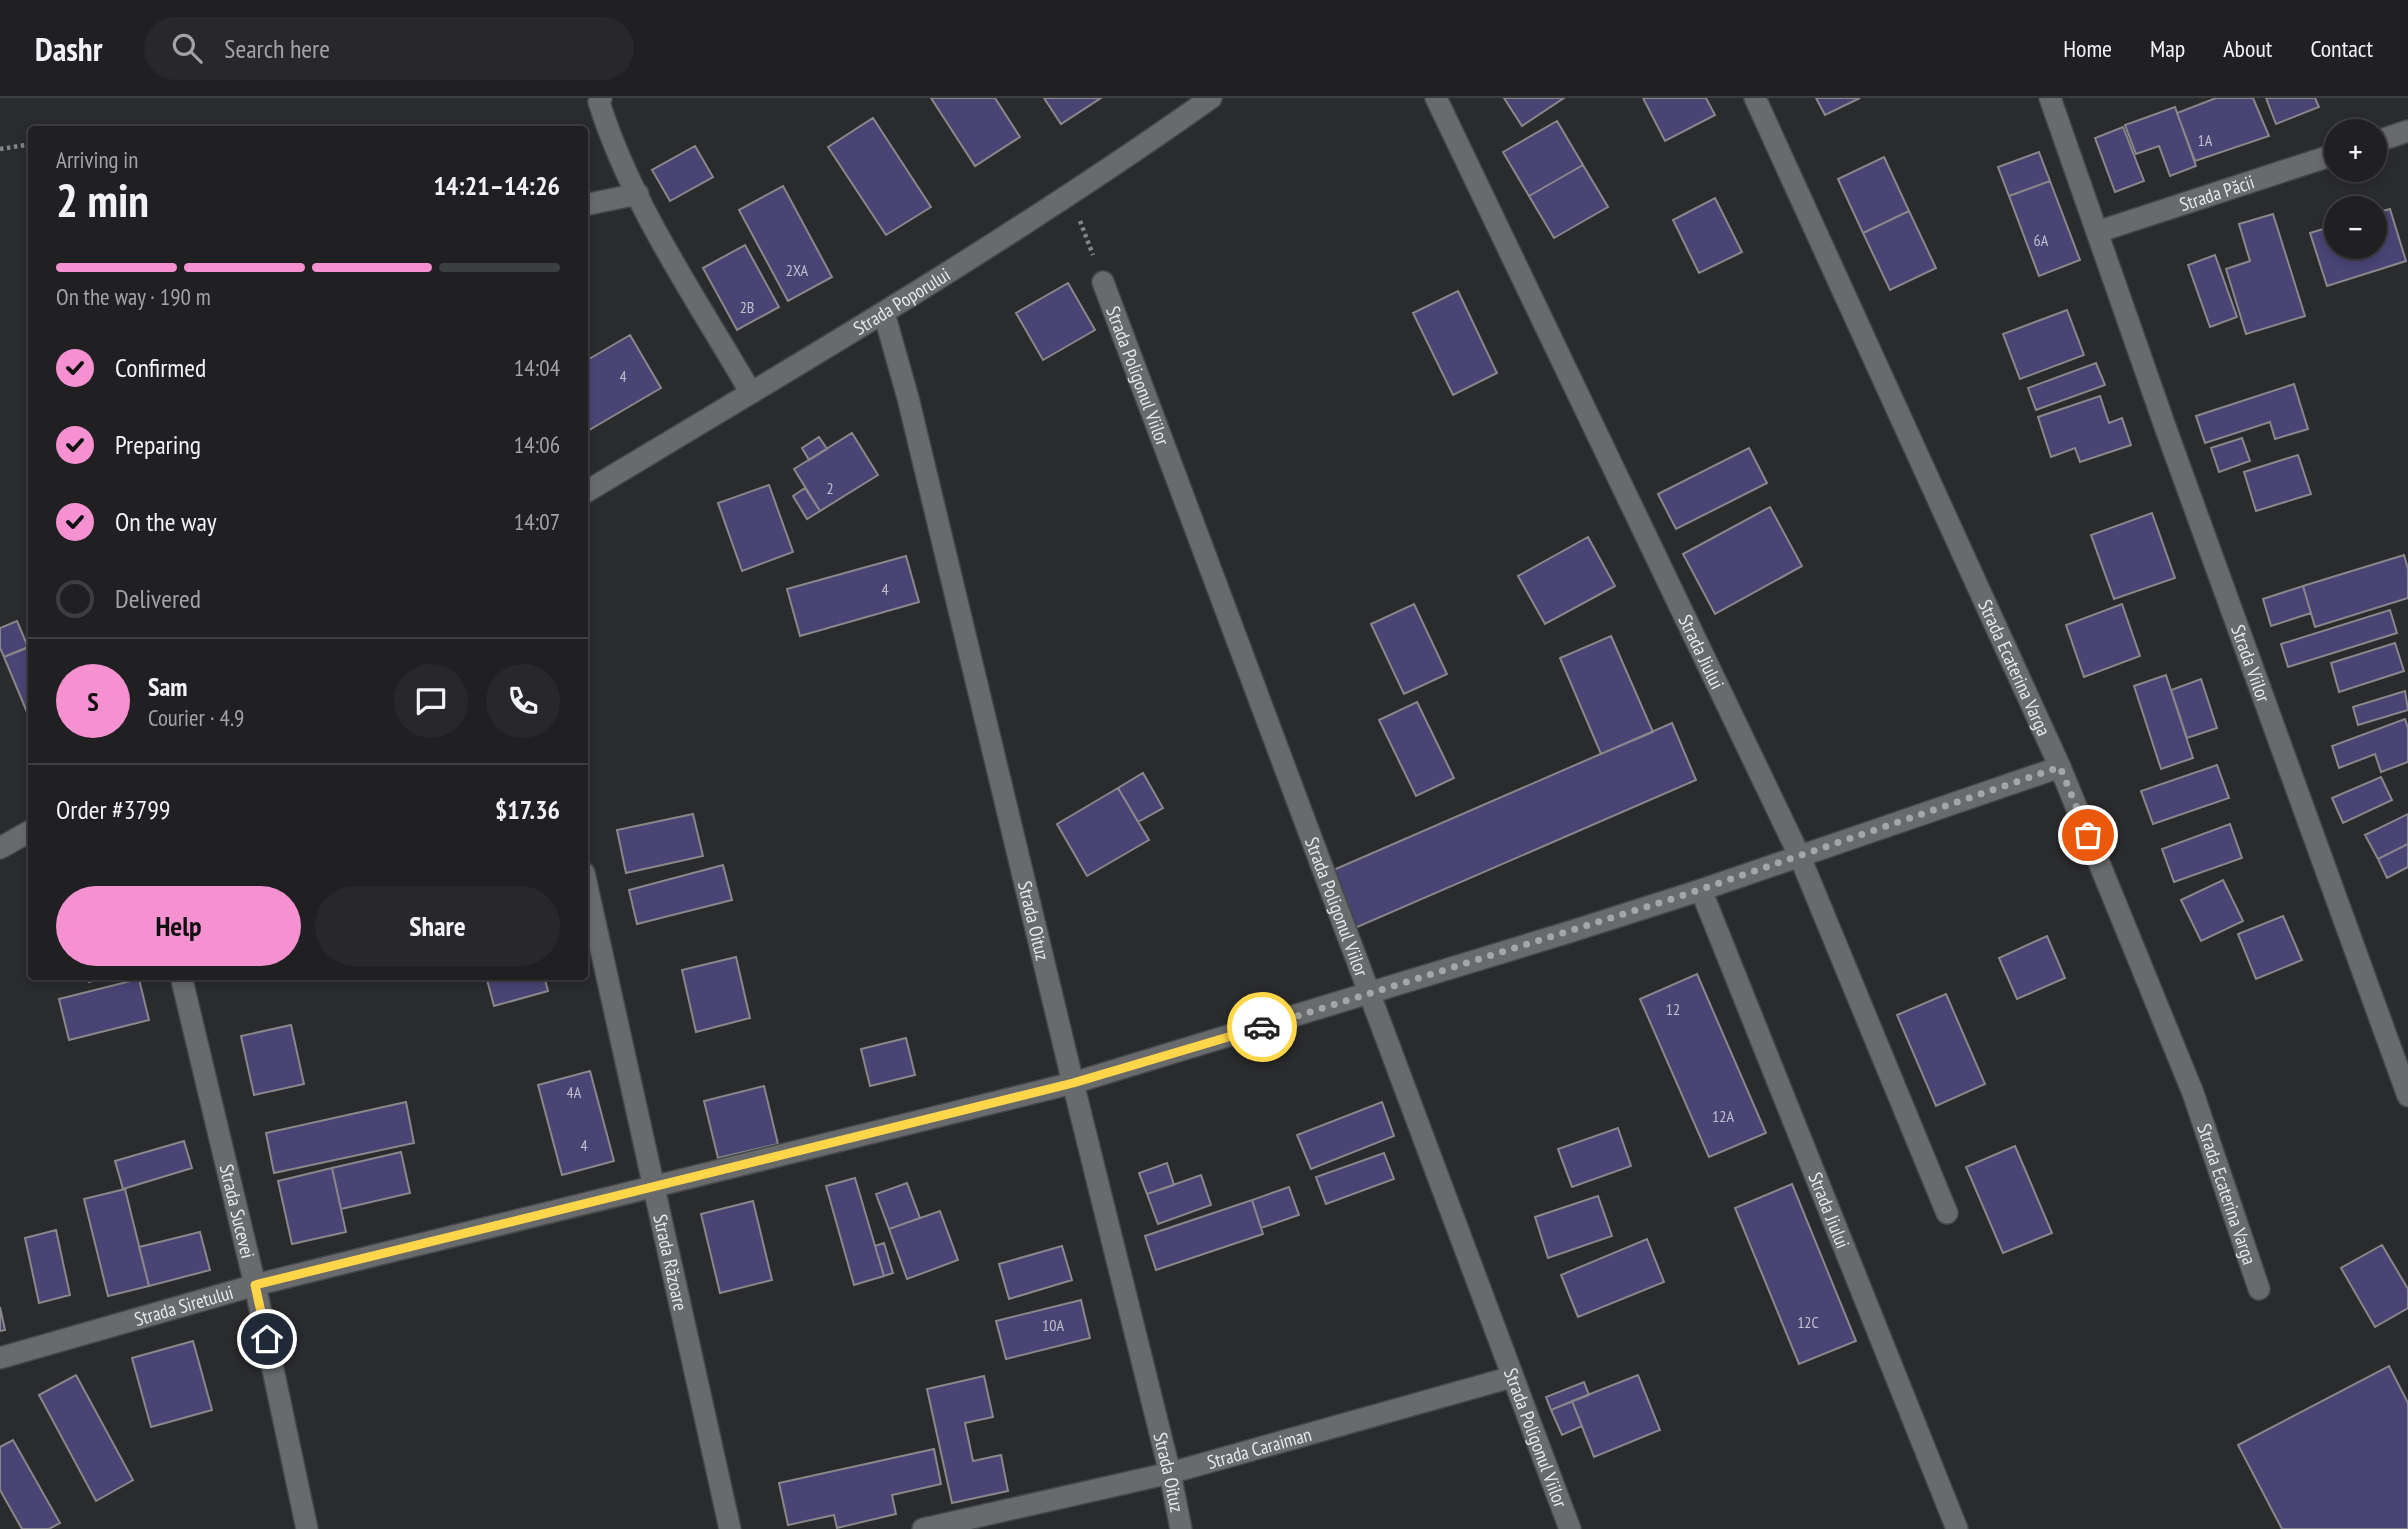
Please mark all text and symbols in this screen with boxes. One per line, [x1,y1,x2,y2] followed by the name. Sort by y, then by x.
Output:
[144,17,634,80] search box
[35,27,102,70] text: Dashr
[168,29,206,67] icon: search
[224,32,330,65] text: Search here
[2063,33,2112,64] text: Home
[2150,33,2185,64] text: Map
[2223,33,2272,64] text: About
[2310,33,2373,64] text: Contact
[2324,119,2387,259] map controls
[2324,119,2387,182] button: +
[2198,130,2213,150] house number: 1A
[56,145,138,174] text: Arriving in
[433,169,560,202] text: 14:21–14:26
[56,170,149,230] text: 2 min
[2176,170,2257,216] street label: Strada Păcii
[2324,196,2387,259] button: −
[2034,230,2049,250] house number: 6A
[786,260,809,280] house number: 2XA
[849,262,954,340] street label: Strada Poporului
[56,282,211,311] text: On the way · 190 m
[740,297,754,317] house number: 2B
[1101,303,1175,449] street label: Strada Poligonul Viilor
[56,349,94,387] icon: check
[115,351,206,384] text: Confirmed
[514,353,560,382] text: 14:04
[619,366,627,386] house number: 4
[56,426,94,464] icon: check
[115,428,201,461] text: Preparing
[514,430,560,459] text: 14:06
[826,478,834,498] house number: 2
[56,503,94,541] icon: check
[115,505,217,538] text: On the way
[514,507,560,536] text: 14:07
[881,579,889,599] house number: 4
[115,582,201,615] text: Delivered
[1973,596,2056,740] street label: Strada Ecaterina Varga
[1673,610,1730,693] street label: Strada Jiului
[2226,621,2276,706] street label: Strada Viilor
[394,664,468,738] button: chat
[486,664,560,738] button: phone
[148,670,187,703] text: Sam
[87,685,99,718] text: S
[148,703,244,732] text: Courier · 4.9
[56,793,171,826] text: Order #3799
[495,793,560,826] text: $17.36
[2058,805,2118,865] pin
[2069,816,2107,854] icon: bag
[1300,834,1374,980] street label: Strada Poligonul Viilor
[1013,879,1055,963] street label: Strada Oituz
[56,886,301,966] button: Help
[315,886,560,966] button: Share
[1227,992,1297,1062] courier
[1666,999,1680,1019] house number: 12
[1243,1008,1281,1046] icon: car
[567,1082,582,1102] house number: 4A
[1712,1106,1734,1126] house number: 12A
[2192,1121,2262,1268] street label: Strada Ecaterina Varga
[580,1135,588,1155] house number: 4
[215,1162,260,1261] street label: Strada Sucevei
[1803,1169,1855,1252] street label: Strada Jiului
[648,1212,693,1313] street label: Strada Răzoare
[131,1280,236,1331] street label: Strada Siretului
[237,1309,297,1369] pin
[1797,1312,1819,1332] house number: 12C
[1042,1315,1064,1335] house number: 10A
[248,1320,286,1358] icon: home
[1499,1365,1573,1511] street label: Strada Poligonul Viilor
[1204,1422,1314,1474] street label: Strada Caraiman
[1148,1430,1189,1514] street label: Strada Oituz

